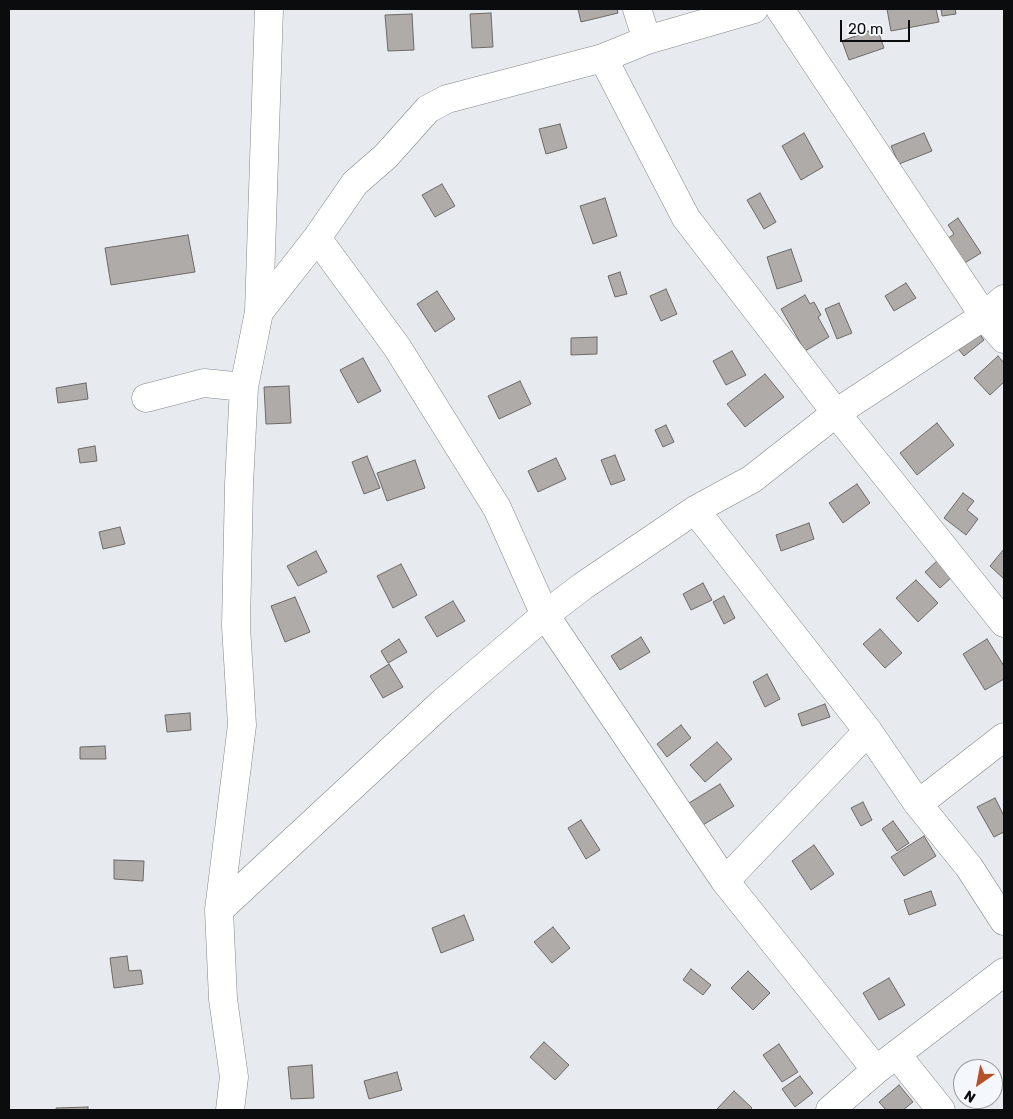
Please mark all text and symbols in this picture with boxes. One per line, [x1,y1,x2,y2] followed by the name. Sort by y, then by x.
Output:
[843,10,913,42] scale bar
[848,20,883,38] text: 20 m
[953,1059,1003,1109] north arrow
[961,1086,979,1106] text: N

